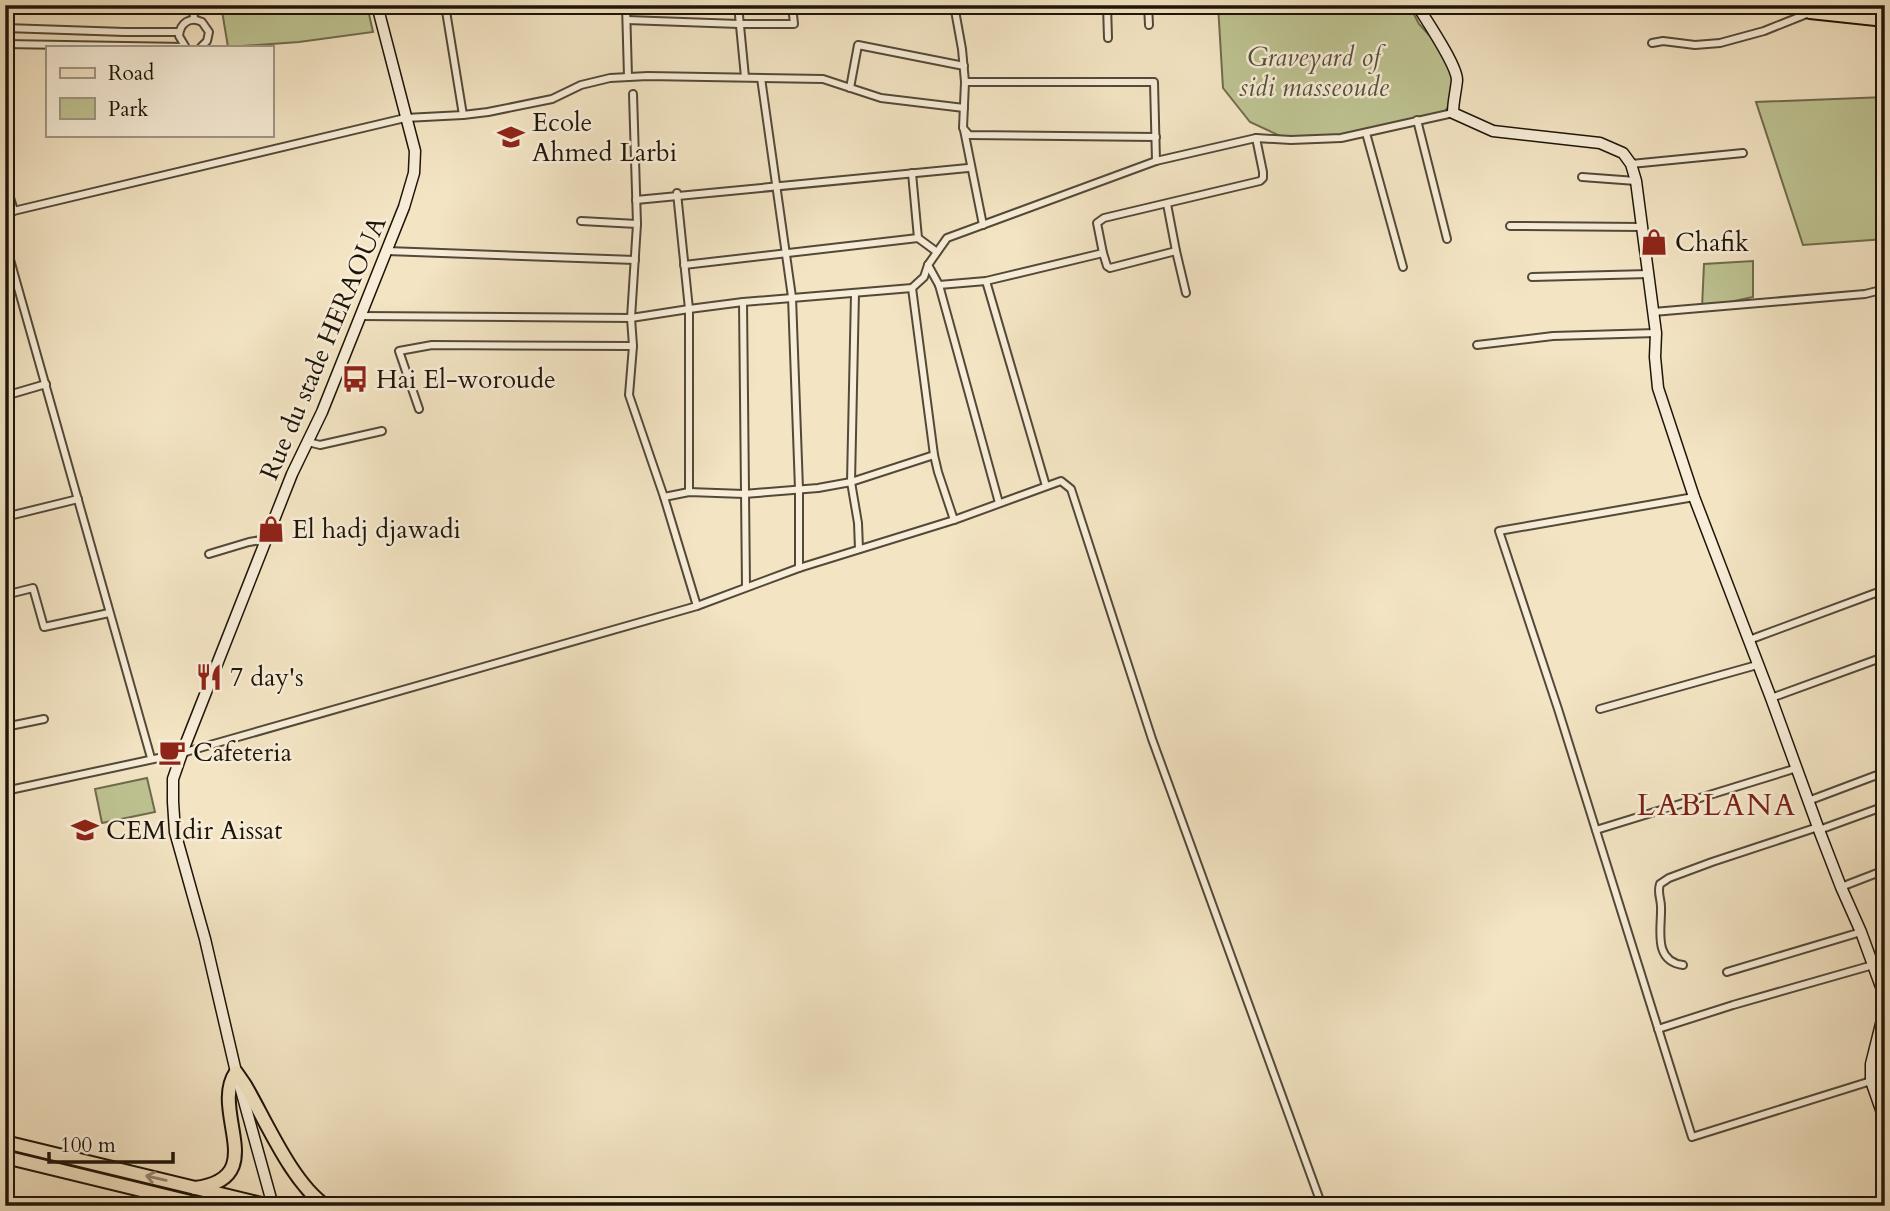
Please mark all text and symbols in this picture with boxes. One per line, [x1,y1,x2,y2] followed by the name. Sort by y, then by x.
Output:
[1239,40,1390,105] park label: Graveyard of sidi masseoude
[46,46,273,136] legend
[108,59,154,88] text: Road
[108,95,149,124] text: Park
[532,105,677,170] place label: Ecole Ahmed Larbi
[496,122,526,152] school or university icon: Ecole Ahmed Larbi
[252,210,395,485] street label: Rue du stade HERAOUA
[1675,225,1749,260] place label: Chafik
[1639,227,1669,257] shop icon: Chafik
[376,362,556,397] place label: Hai El-woroude
[340,364,370,394] bus stop icon: Hai El-woroude
[292,512,461,547] place label: El hadj djawadi
[256,514,286,544] shop icon: El hadj djawadi
[230,660,304,695] place label: 7 day's
[194,662,224,692] restaurant icon: 7 day's
[193,735,292,770] place label: Cafeteria
[157,737,187,767] cafe icon: Cafeteria
[1637,785,1797,826] district label: LABLANA
[106,813,283,848] place label: CEM Idir Aissat
[70,815,100,845] school or university icon: CEM Idir Aissat
[49,1120,173,1164] scale bar
[60,1131,116,1160] text: 100 m
[145,1171,168,1185] one-way arrow

